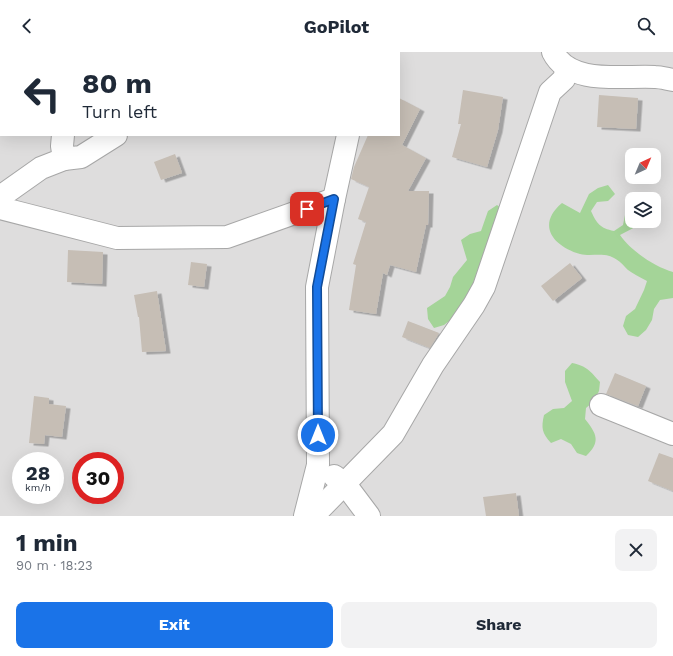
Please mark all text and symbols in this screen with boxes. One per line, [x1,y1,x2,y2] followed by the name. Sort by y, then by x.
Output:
[16,15,38,37] icon: back
[635,15,657,37] icon: search
[304,16,369,37] text: GoPilot
[82,67,152,100] text: 80 m
[16,68,68,120] icon: left
[82,101,157,122] text: Turn left
[625,148,661,184] north arrow
[625,148,661,228] map controls
[290,192,324,226] pin
[625,192,661,228] button: layers
[296,198,318,220] icon: arrive
[297,414,339,456] position arrow
[72,452,124,504] speed limit sign: 30
[26,461,50,485] text: 28
[25,482,51,493] text: km/h
[16,529,78,557] text: 1 min
[615,529,657,571] button: close
[16,558,93,573] text: 90 m · 18:23
[16,602,333,648] button: Exit
[341,602,657,648] button: Share

